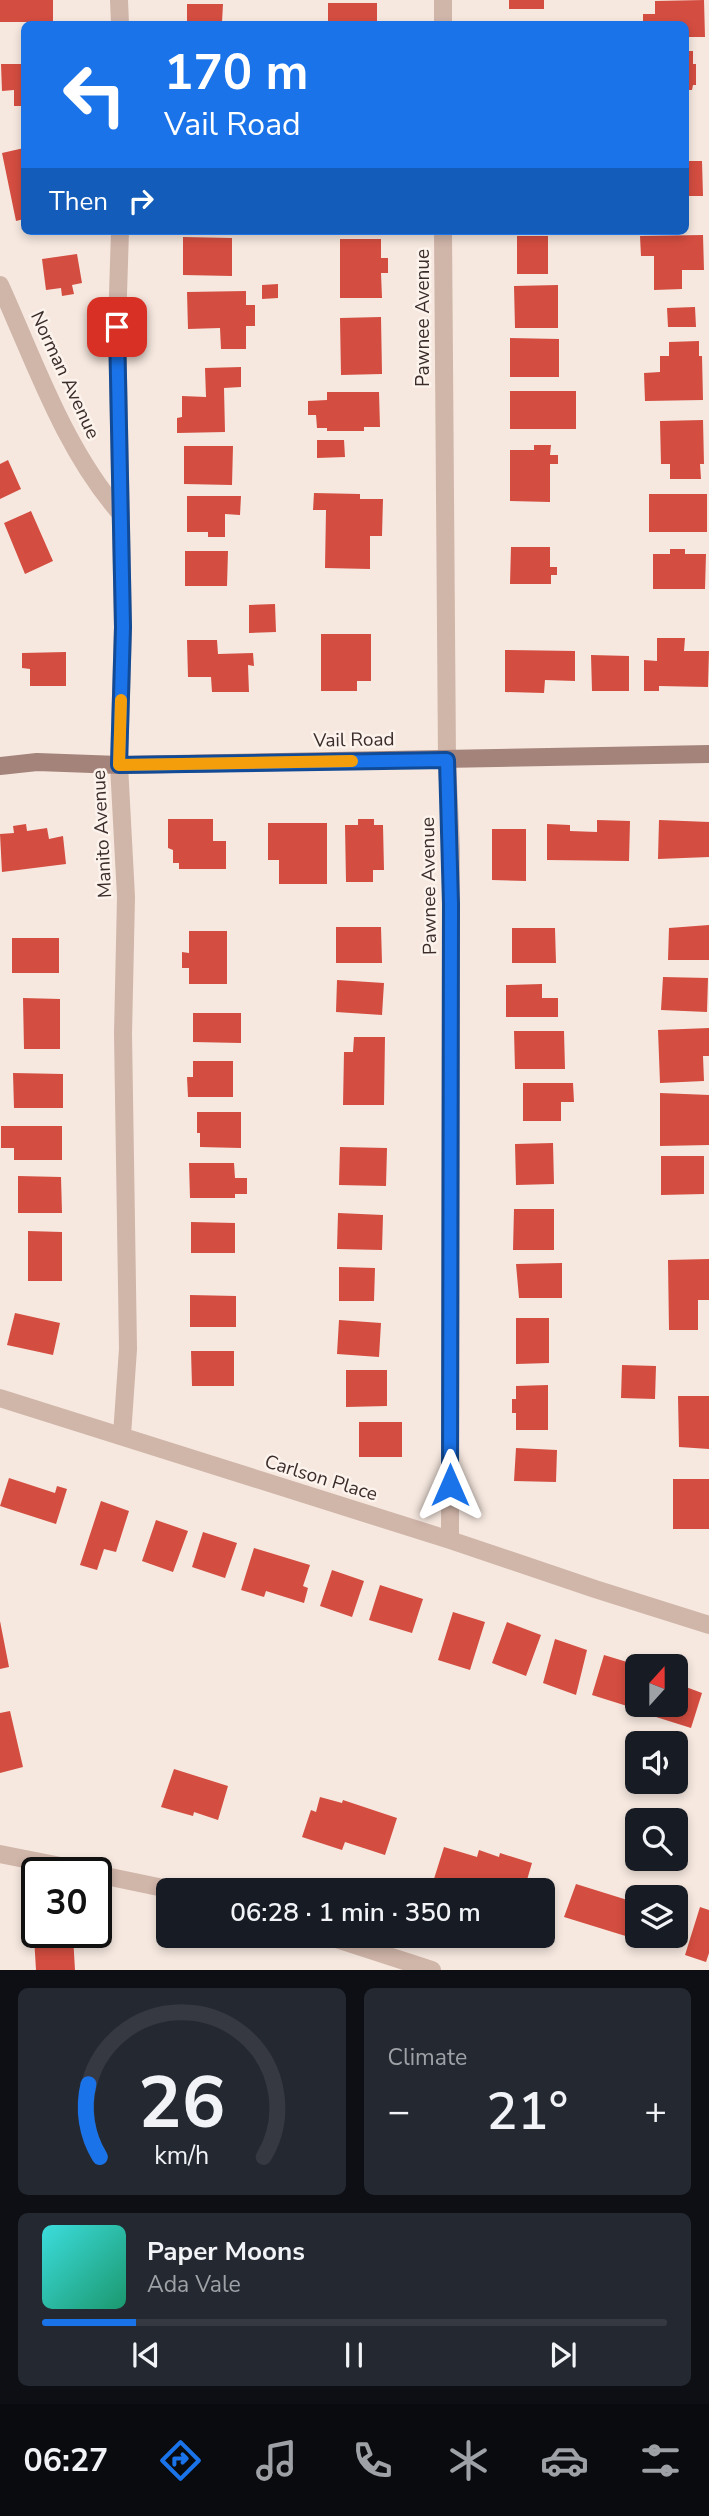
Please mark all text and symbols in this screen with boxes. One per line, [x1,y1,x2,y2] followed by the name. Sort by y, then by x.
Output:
[164,39,308,106] text: 170 m
[49,49,140,140] icon: left
[164,103,301,146] text: Vail Road
[122,182,160,220] icon: right
[49,184,108,219] text: Then
[410,249,436,387] street label: Pawnee Avenue
[87,297,147,357] pin
[24,307,106,443] street label: Norman Avenue
[98,308,136,346] icon: arrive
[312,726,395,754] street label: Vail Road
[86,769,118,899] street label: Manito Avenue
[415,817,443,955] street label: Pawnee Avenue
[413,1448,487,1522] position arrow
[261,1449,381,1507] street label: Carlson Place
[625,1654,688,1717] north arrow
[625,1654,688,1948] map controls
[625,1731,688,1794] button: sound
[625,1808,688,1871] button: search
[21,1857,112,1948] speed limit sign: 30
[625,1885,688,1948] button: layers
[230,1895,481,1930] text: 06:28 · 1 min · 350 m
[388,2042,467,2073] text: Climate
[138,2054,225,2154] text: 26
[486,2076,568,2147] text: 21°
[388,2086,410,2137] text: −
[644,2086,667,2137] text: +
[154,2139,209,2173] text: km/h
[147,2234,305,2269] text: Paper Moons
[147,2269,241,2300] text: Ada Vale
[127,2336,165,2374] icon: previous
[335,2336,373,2374] icon: pause
[544,2336,582,2374] icon: next
[156,2436,205,2485] icon: directions
[252,2436,301,2485] icon: music
[348,2436,397,2485] icon: phone
[444,2436,493,2485] icon: climate
[540,2436,589,2485] icon: car
[636,2436,685,2485] icon: filters
[24,2439,108,2482] text: 06:27

